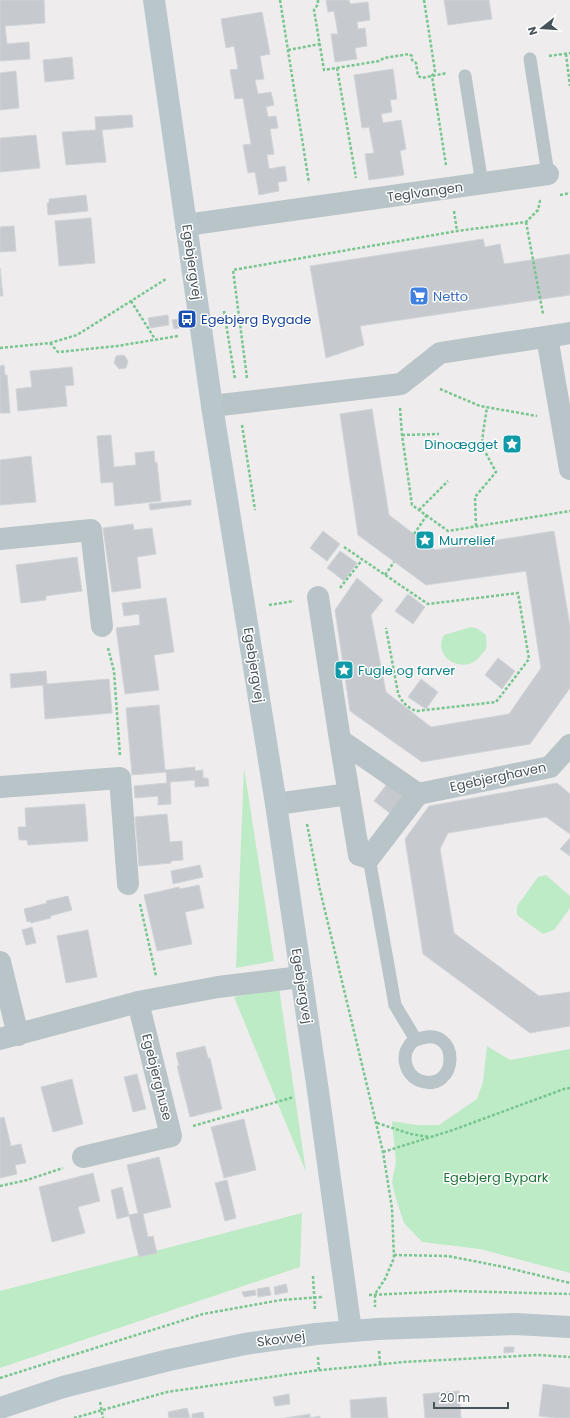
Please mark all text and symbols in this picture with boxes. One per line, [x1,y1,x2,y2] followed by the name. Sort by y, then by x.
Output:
[522,8,562,48] north arrow
[524,25,541,37] text: N
[386,177,464,207] street label: Teglvangen
[177,223,207,301] street label: Egebjergvej
[408,285,430,307] supermarket icon: Netto
[433,287,468,306] place label: Netto
[176,308,198,330] bus stop icon: Egebjerg Bygade
[201,310,311,329] place label: Egebjerg Bygade
[501,433,523,455] place icon: Dinoægget
[424,435,498,454] place label: Dinoægget
[414,529,436,551] place icon: Murrelief
[439,531,495,550] place label: Murrelief
[239,626,269,704] street label: Egebjergvej
[333,659,355,681] place icon: Fugle og farver
[358,661,455,680] place label: Fugle og farver
[448,758,548,796] street label: Egebjerghaven
[287,947,317,1025] street label: Egebjergvej
[137,1032,177,1122] street label: Egebjerghuse
[443,1168,549,1187] park label: Egebjerg Bypark
[256,1326,306,1352] street label: Skovvej
[434,1384,508,1410] scale bar
[440,1389,470,1406] text: 20 m

